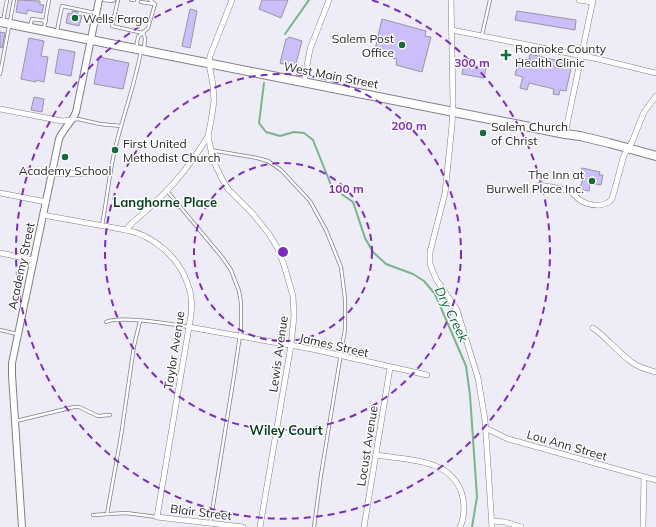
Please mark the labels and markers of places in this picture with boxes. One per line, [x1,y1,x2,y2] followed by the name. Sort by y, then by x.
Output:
[83,11,149,26] place label: Wells Fargo
[70,13,80,23] marker: Wells Fargo
[332,31,394,60] place label: Salem Post Office
[397,40,407,50] marker: Salem Post Office
[515,41,607,70] place label: Roanoke County Health Clinic
[500,49,512,61] marker: Roanoke County Health Clinic
[491,119,568,148] place label: Salem Church of Christ
[478,128,488,138] marker: Salem Church of Christ
[123,136,221,165] place label: First United Methodist Church
[110,145,120,155] marker: First United Methodist Church
[60,152,70,162] marker: Academy School
[19,163,111,178] place label: Academy School
[486,167,584,196] place label: The Inn at Burwell Place Inc.
[587,176,597,186] marker: The Inn at Burwell Place Inc.
[276,245,290,259] centre of rings

